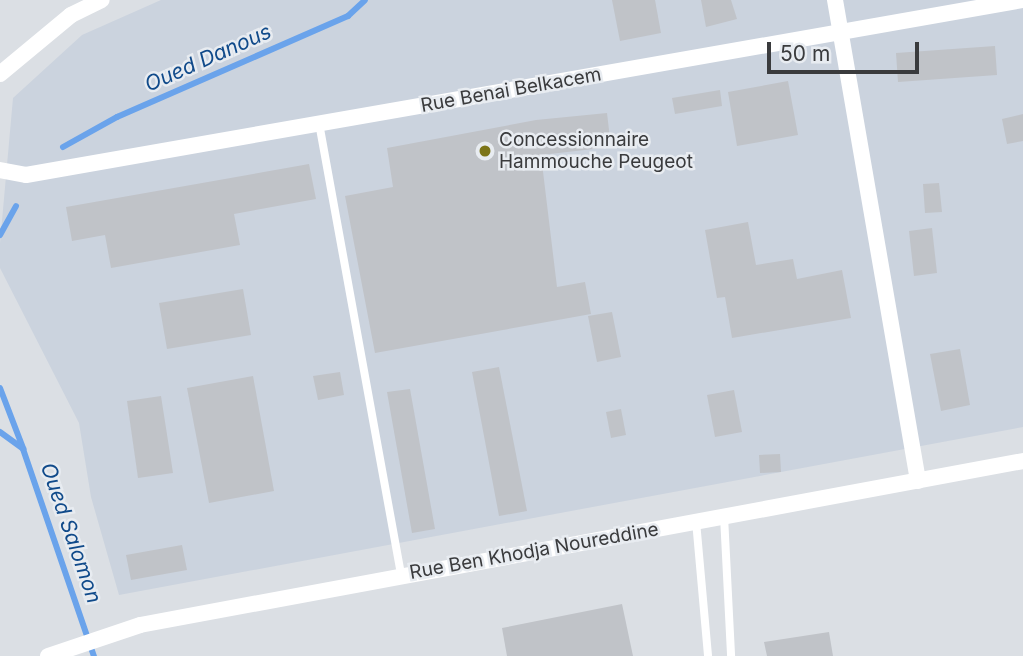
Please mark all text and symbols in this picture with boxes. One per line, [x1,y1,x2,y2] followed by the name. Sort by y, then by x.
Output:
[141,19,275,97] water label: Oued Danous
[771,28,923,72] scale bar
[780,41,830,66] text: 50 m
[419,63,603,117] street label: Rue Benai Belkacem
[499,129,693,173] place label: Concessionnaire Hammouche Peugeot
[477,143,493,159] marker: Concessionnaire Hammouche Peugeot
[35,459,107,607] water label: Oued Salomon
[408,518,660,584] street label: Rue Ben Khodja Noureddine

